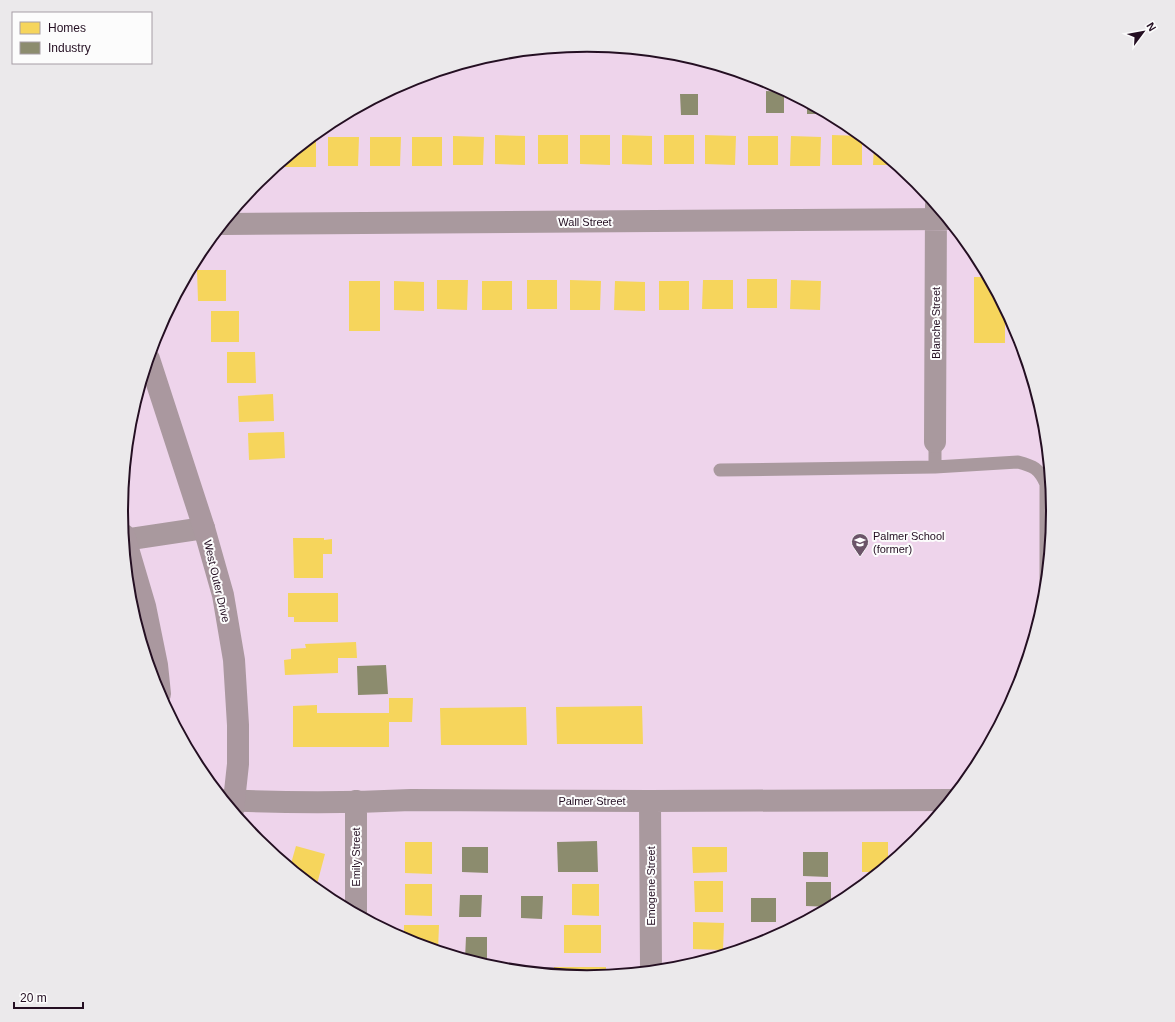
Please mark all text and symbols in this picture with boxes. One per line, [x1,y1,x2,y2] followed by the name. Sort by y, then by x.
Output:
[12,12,152,64] legend
[1123,12,1163,52] north arrow
[1144,20,1159,33] text: N
[48,21,86,35] text: Homes
[48,41,91,55] text: Industry
[558,216,612,228] street label: Wall Street
[930,287,942,359] street label: Blanche Street
[873,530,945,555] place label: Palmer School (former)
[850,532,870,557] school or university icon: Palmer School (former)
[202,539,232,623] street label: West Outer Drive
[558,795,626,807] street label: Palmer Street
[350,827,362,887] street label: Emily Street
[645,846,657,926] street label: Emogene Street
[14,984,83,1010] scale bar
[20,991,47,1005] text: 20 m

